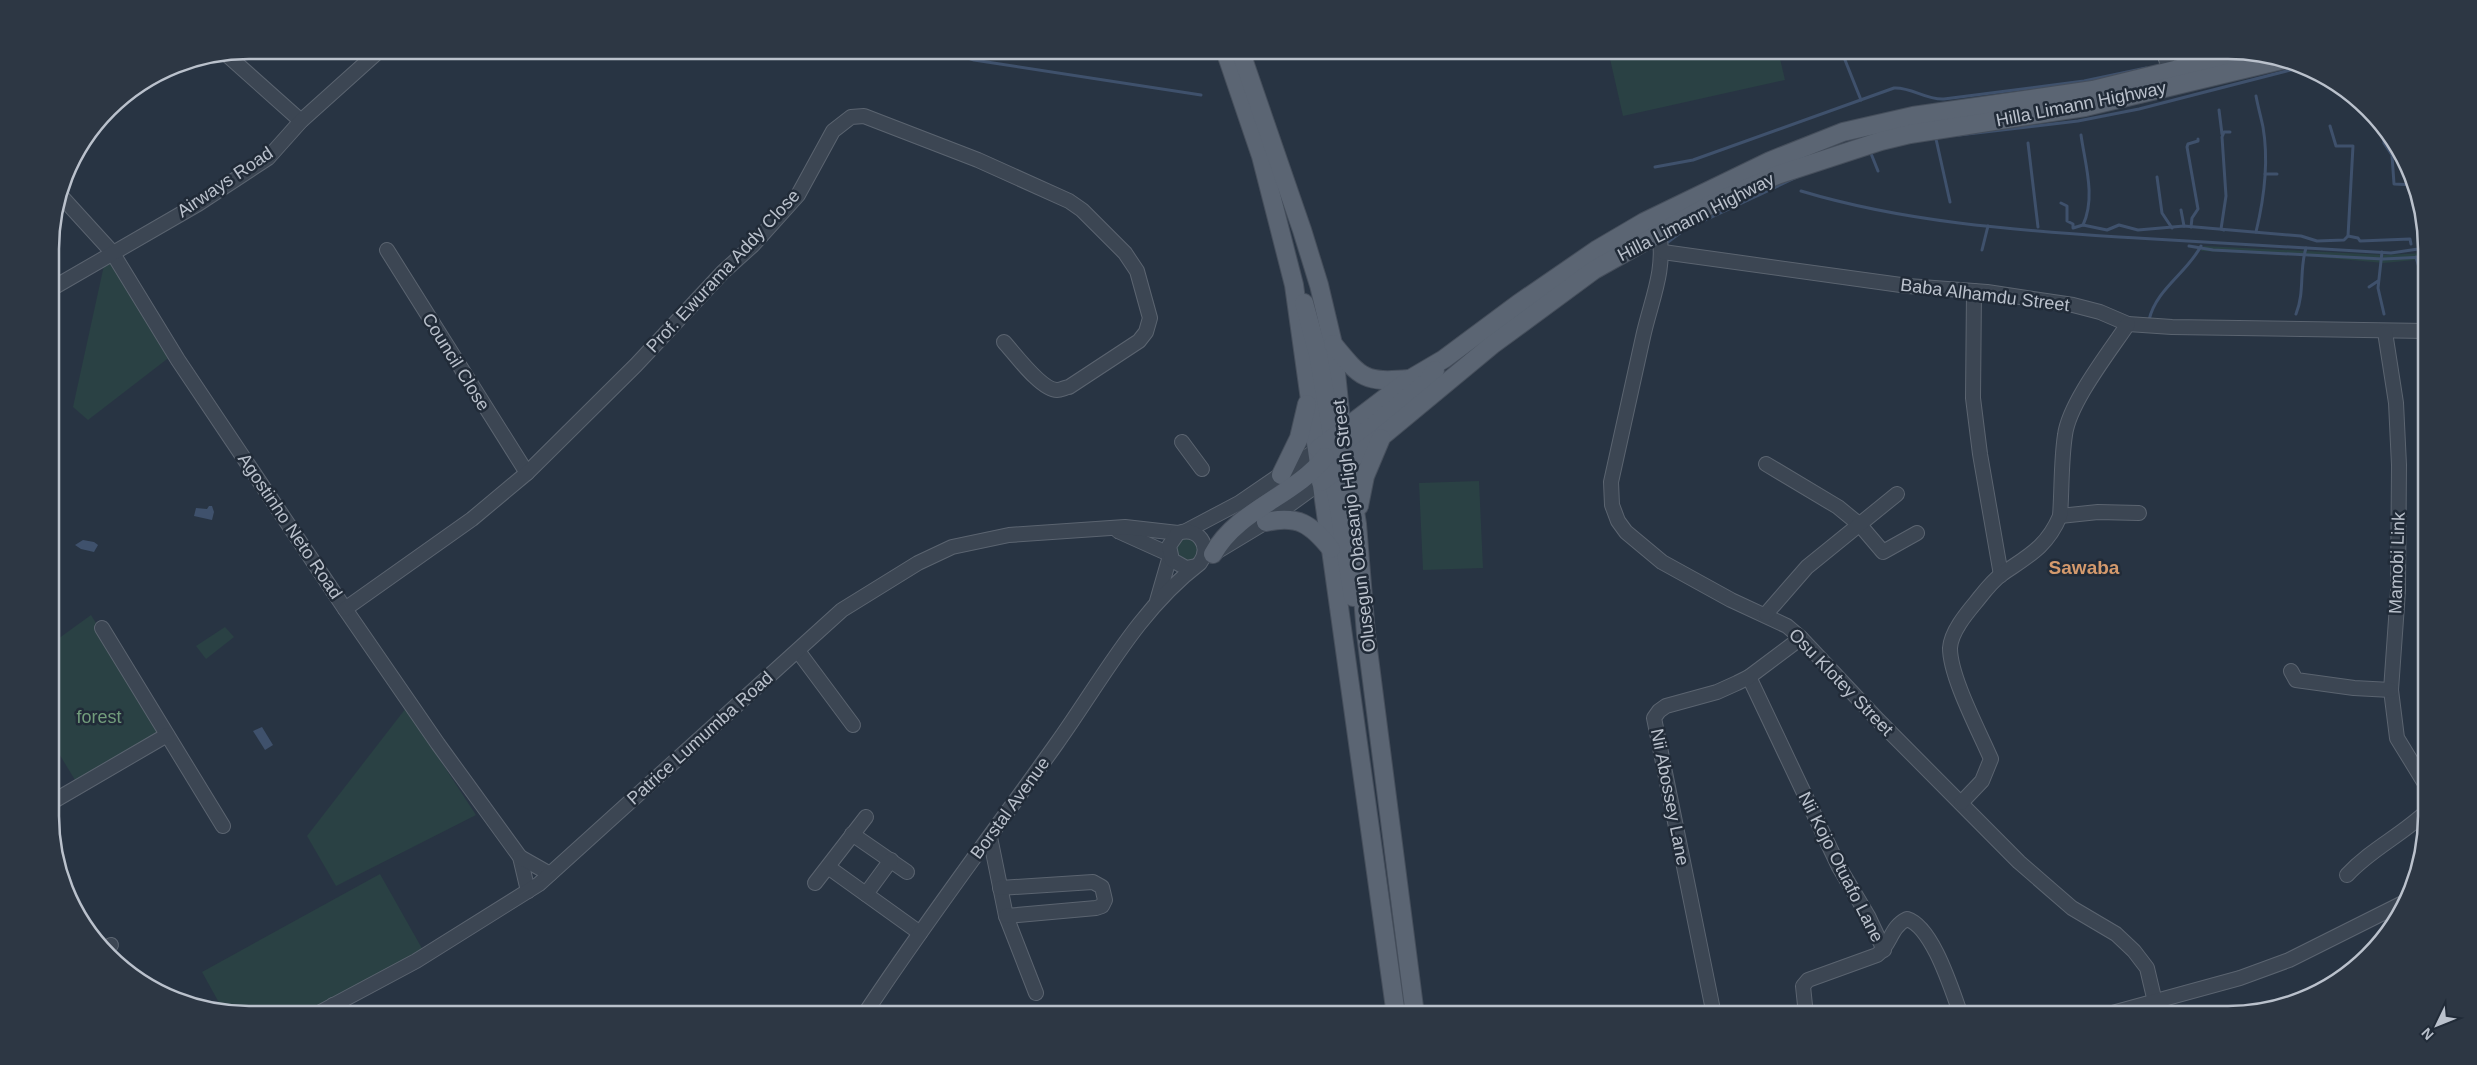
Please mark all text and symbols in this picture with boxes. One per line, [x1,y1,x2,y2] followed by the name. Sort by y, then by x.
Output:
[1994,78,2168,130] street label: Hilla Limann Highway
[173,143,277,221] street label: Airways Road
[1614,169,1778,265] street label: Hilla Limann Highway
[642,186,804,356] street label: Prof. Ewurama Addy Close
[1899,275,2071,315] street label: Baba Alhamdu Street
[418,310,494,414] street label: Council Close
[1329,399,1379,653] street label: Olusegun Obasanjo High Street
[234,449,346,603] street label: Agostinho Neto Road
[2385,511,2409,614] street label: Mamobi Link
[2049,557,2120,578] district label: Sawaba
[1785,624,1897,740] street label: Osu Klotey Street
[623,667,777,809] street label: Patrice Lumumba Road
[76,707,122,727] park label: forest
[1647,727,1693,867] street label: Nii Abossey Lane
[966,753,1054,863] street label: Borstal Avenue
[1794,788,1888,946] street label: Nii Kojo Otuafo Lane
[2412,1000,2462,1050] north arrow
[2418,1025,2437,1043] text: N

